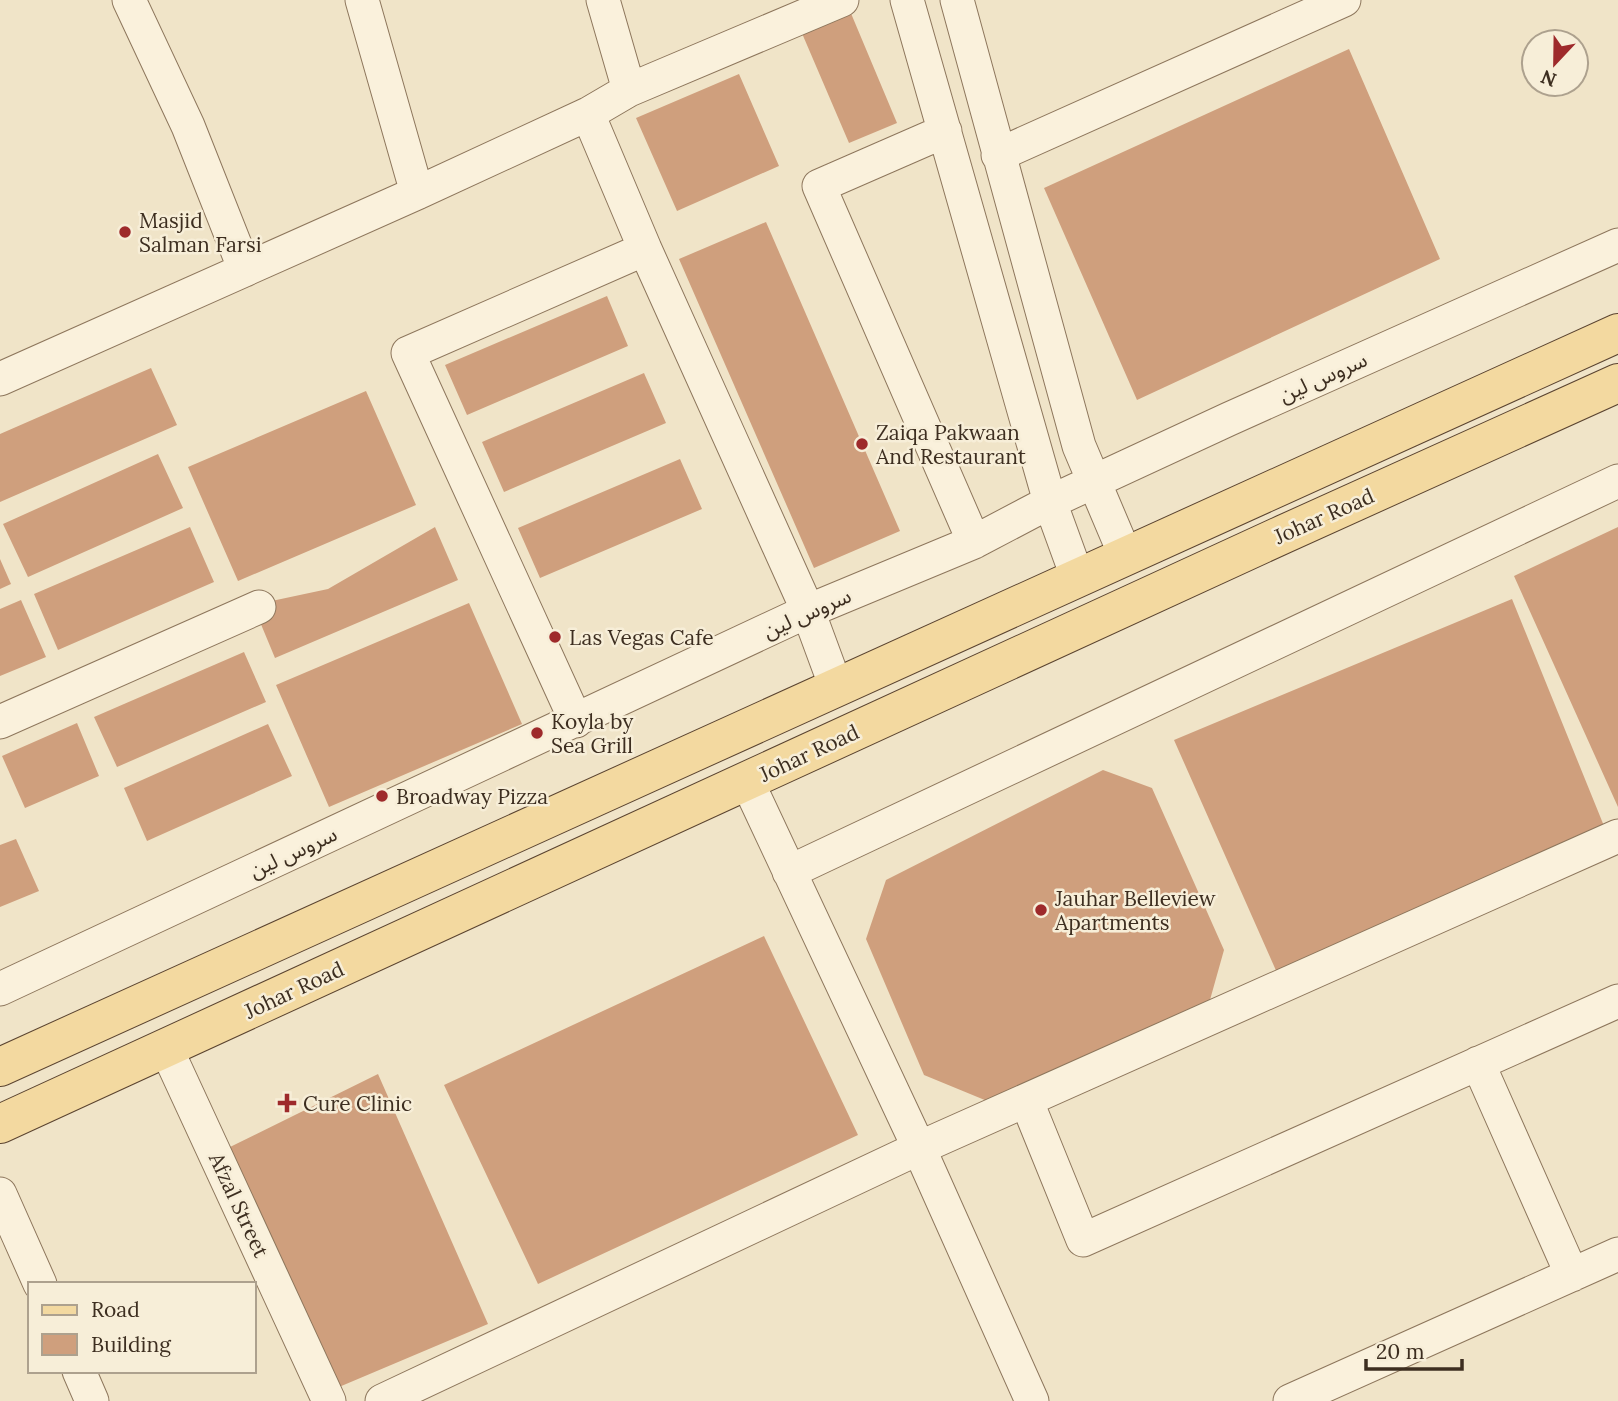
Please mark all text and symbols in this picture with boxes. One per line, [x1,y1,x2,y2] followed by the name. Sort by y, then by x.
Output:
[1520,28,1590,98] north arrow
[1537,65,1560,93] text: N
[139,207,262,258] place label: Masjid Salman Farsi
[117,224,133,240] marker: Masjid Salman Farsi
[1275,346,1371,408] street label: سروس لین
[875,419,1027,470] place label: Zaiqa Pakwaan And Restaurant
[854,436,870,452] marker: Zaiqa Pakwaan And Restaurant
[1269,482,1378,550] street label: Johar Road
[759,582,855,644] street label: سروس لین
[569,624,714,651] place label: Las Vegas Cafe
[547,629,563,645] marker: Las Vegas Cafe
[551,708,633,759] place label: Koyla by Sea Grill
[754,718,863,788] street label: Johar Road
[529,725,545,741] marker: Koyla by Sea Grill
[396,783,548,810] place label: Broadway Pizza
[374,788,390,804] marker: Broadway Pizza
[245,820,341,884] street label: سروس لین
[1054,885,1216,936] place label: Jauhar Belleview Apartments
[1033,902,1049,918] marker: Jauhar Belleview Apartments
[239,955,348,1025] street label: Johar Road
[303,1090,412,1117] place label: Cure Clinic
[277,1093,297,1113] marker: Cure Clinic
[203,1147,275,1263] street label: Afzal Street
[28,1282,256,1373] legend
[91,1296,140,1323] text: Road
[1366,1328,1462,1372] scale bar
[91,1331,171,1358] text: Building
[1376,1338,1425,1365] text: 20 m

